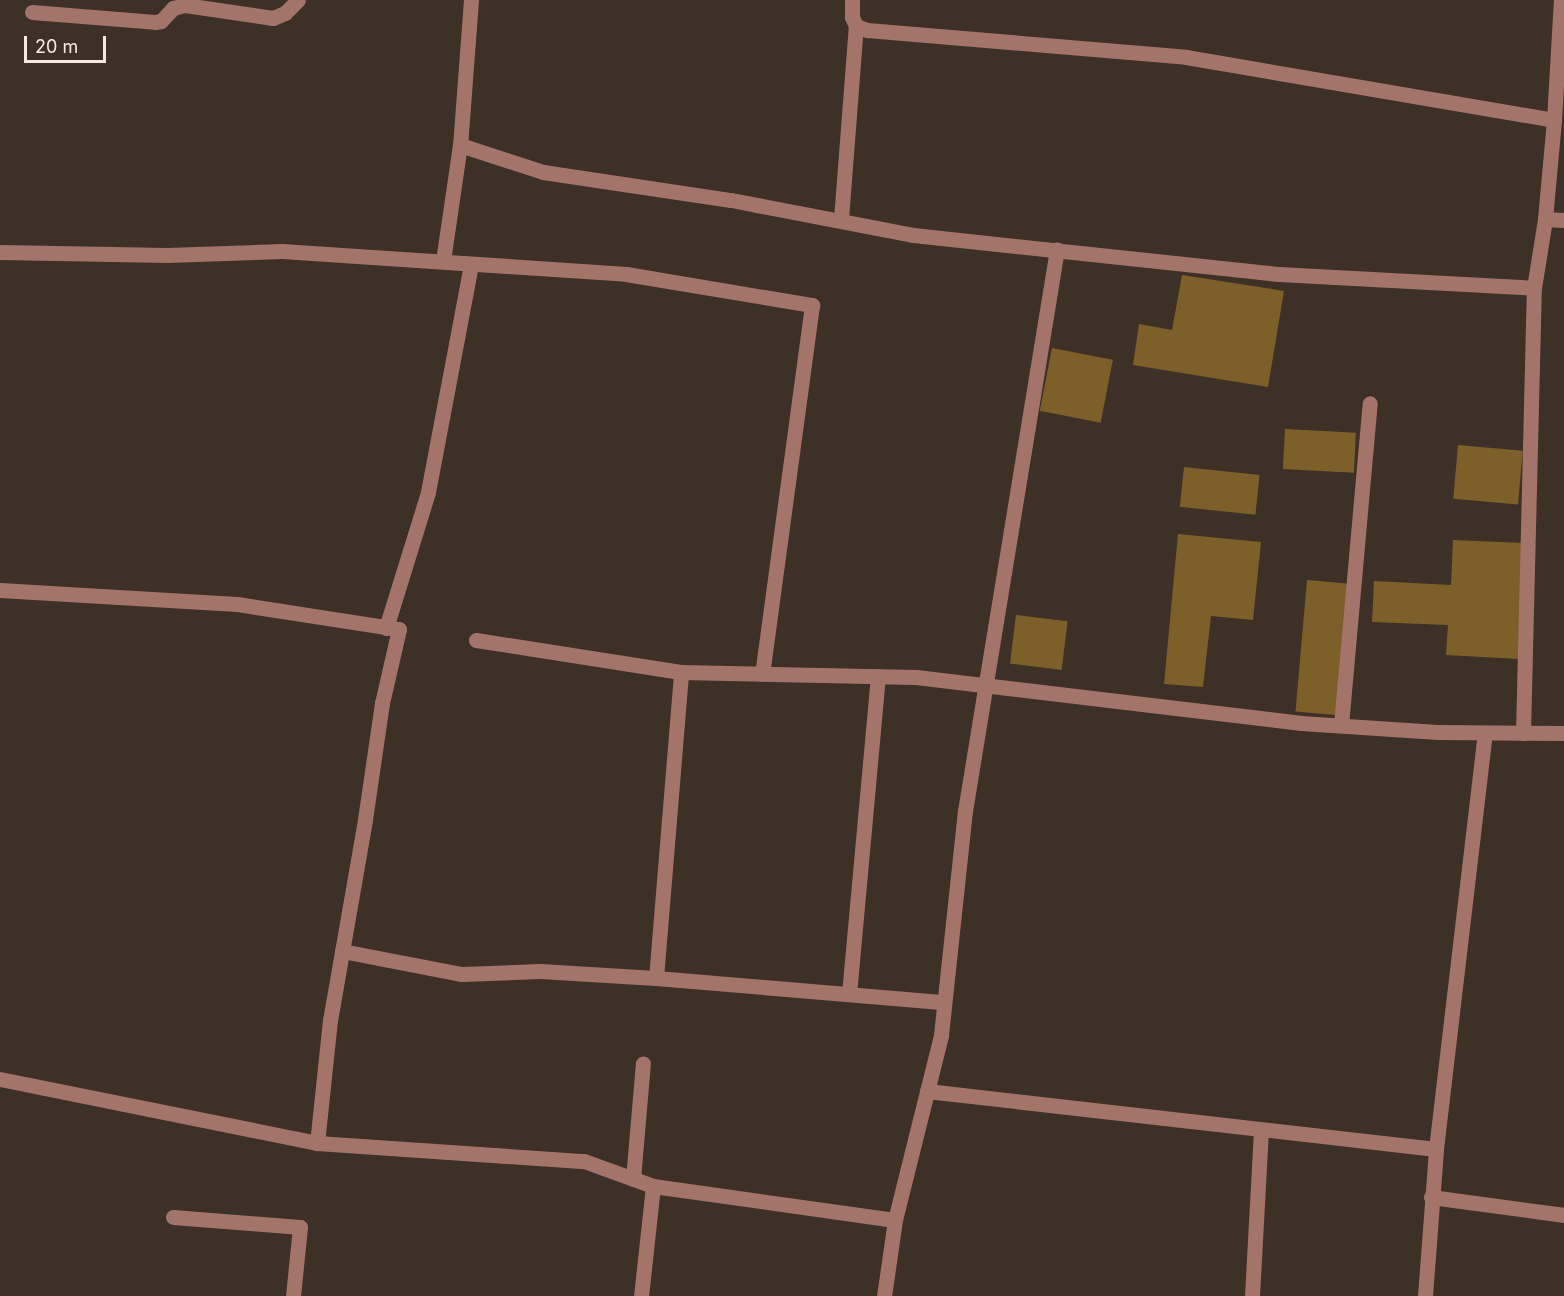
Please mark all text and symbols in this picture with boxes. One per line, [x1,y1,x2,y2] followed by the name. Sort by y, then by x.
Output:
[27,24,110,62] scale bar
[35,36,78,57] text: 20 m

